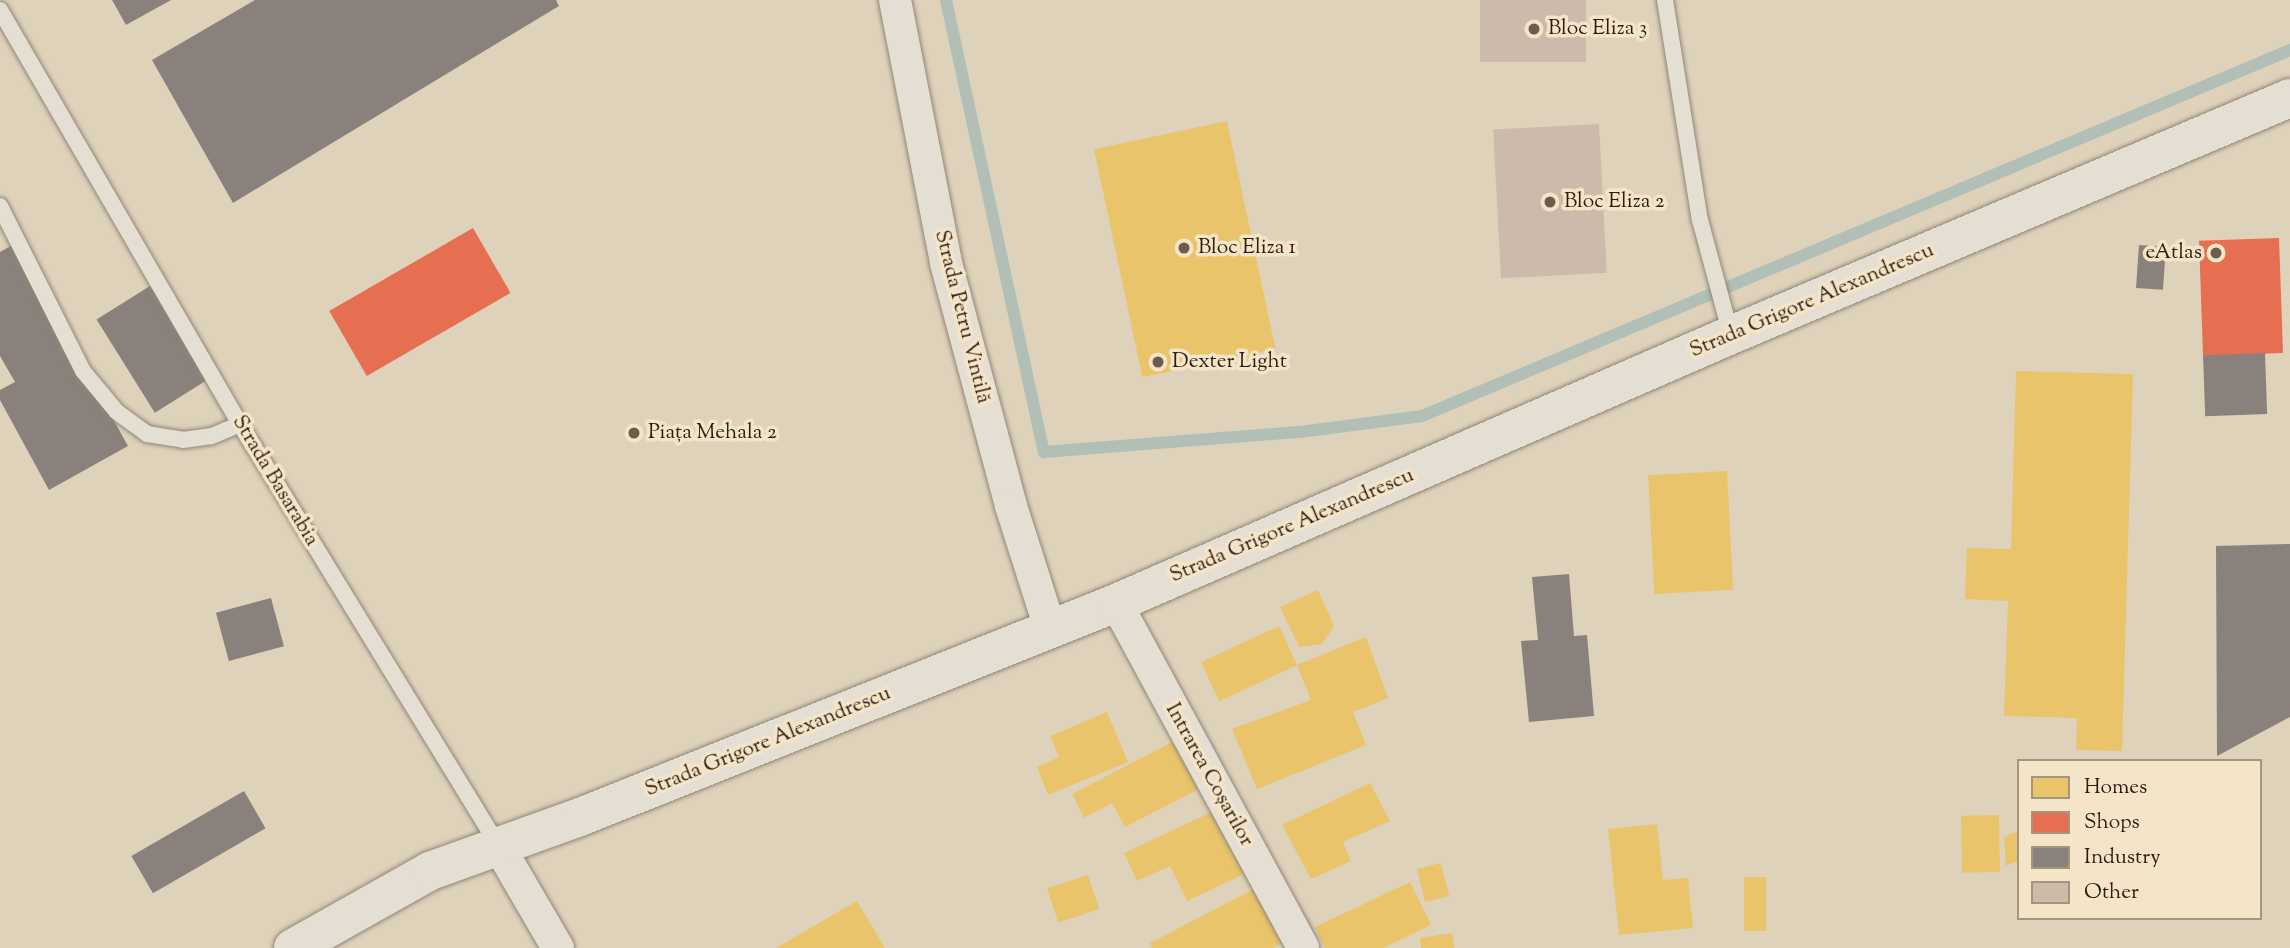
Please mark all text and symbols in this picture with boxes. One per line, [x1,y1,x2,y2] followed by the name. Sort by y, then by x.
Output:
[1548,16,1647,42] place label: Bloc Eliza 3
[1526,21,1542,37] marker: Bloc Eliza 3
[1564,189,1665,215] place label: Bloc Eliza 2
[1542,194,1558,210] marker: Bloc Eliza 2
[928,228,996,406] street label: Strada Petru Vintilă
[1198,235,1296,261] place label: Bloc Eliza 1
[1686,238,1938,364] street label: Strada Grigore Alexandrescu
[1176,240,1192,256] marker: Bloc Eliza 1
[2145,240,2202,266] place label: eAtlas
[2208,245,2224,261] marker: eAtlas
[1172,349,1287,375] place label: Dexter Light
[1150,354,1166,370] marker: Dexter Light
[226,411,324,551] street label: Strada Basarabia
[648,420,777,446] place label: Piața Mehala 2
[626,425,642,441] marker: Piața Mehala 2
[1166,463,1418,589] street label: Strada Grigore Alexandrescu
[642,681,894,803] street label: Strada Grigore Alexandrescu
[1159,699,1259,851] street label: Intrarea Coșarilor
[2017,759,2262,920] legend
[2084,773,2147,803] text: Homes
[2084,808,2140,838] text: Shops
[2084,843,2161,873] text: Industry
[2084,878,2139,908] text: Other

